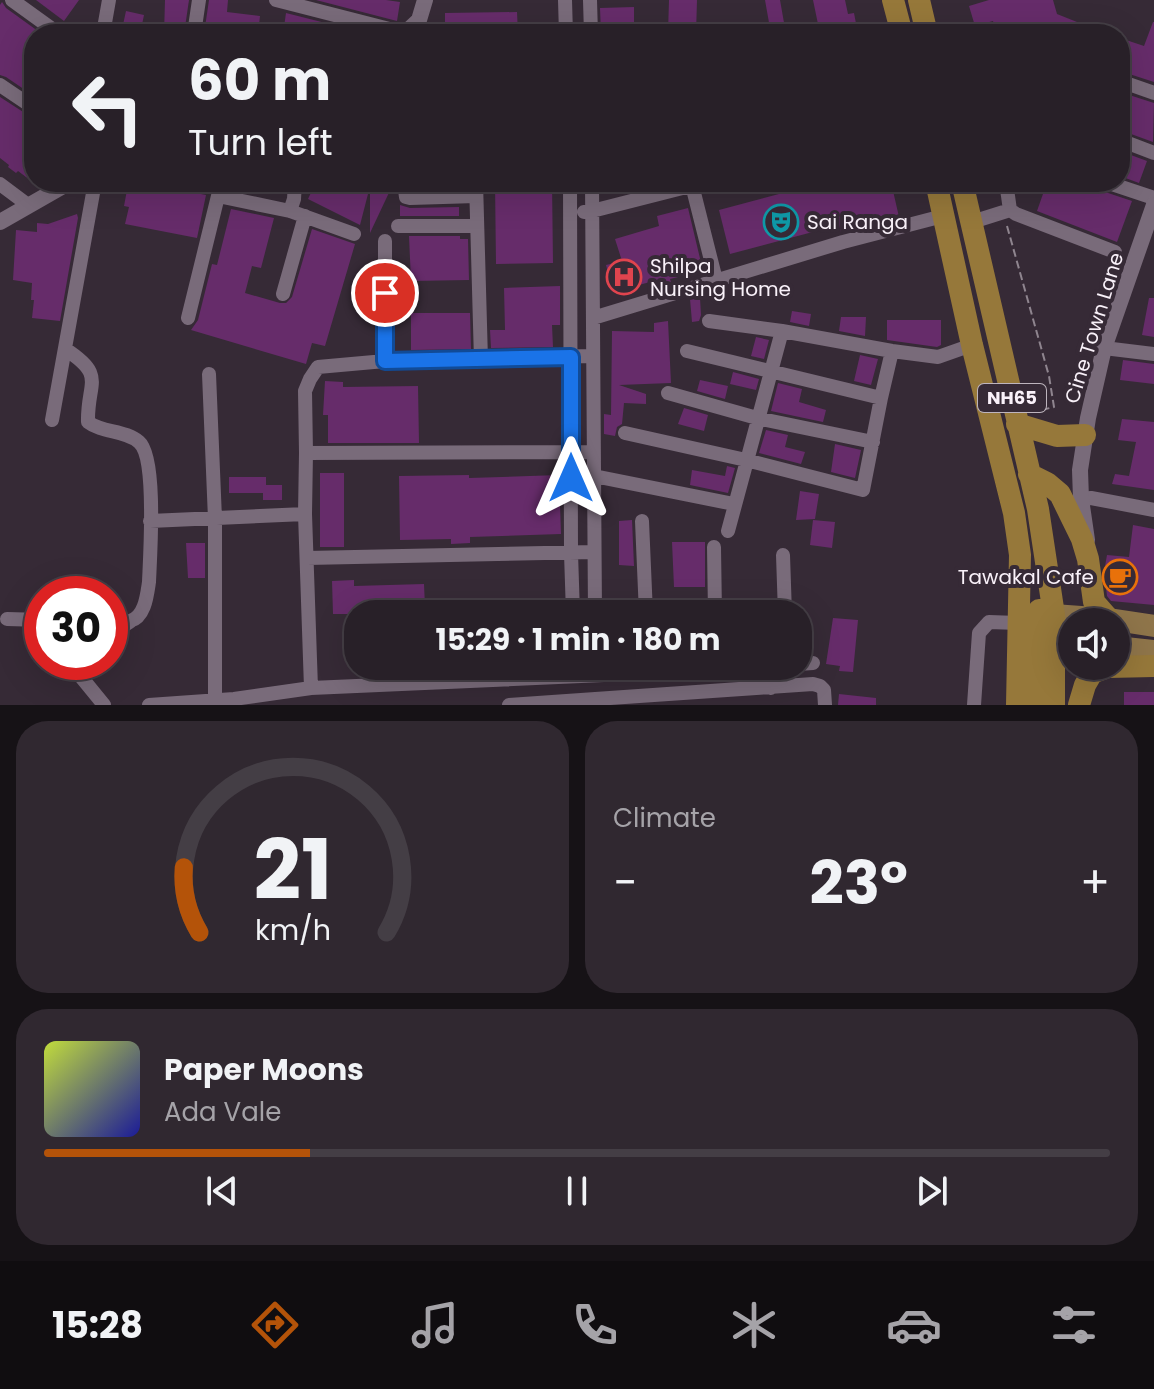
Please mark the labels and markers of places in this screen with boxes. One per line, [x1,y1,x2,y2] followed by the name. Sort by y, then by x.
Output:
[762,203,800,241] theatre icon: Sai Ranga
[807,208,908,236] place label: Sai Ranga
[650,252,791,303] place label: Shilpa Nursing Home
[605,258,643,296] hospital icon: Shilpa Nursing Home
[351,259,419,327] pin
[1101,558,1139,596] cafe icon: Tawakal Cafe
[958,563,1094,591] place label: Tawakal Cafe

